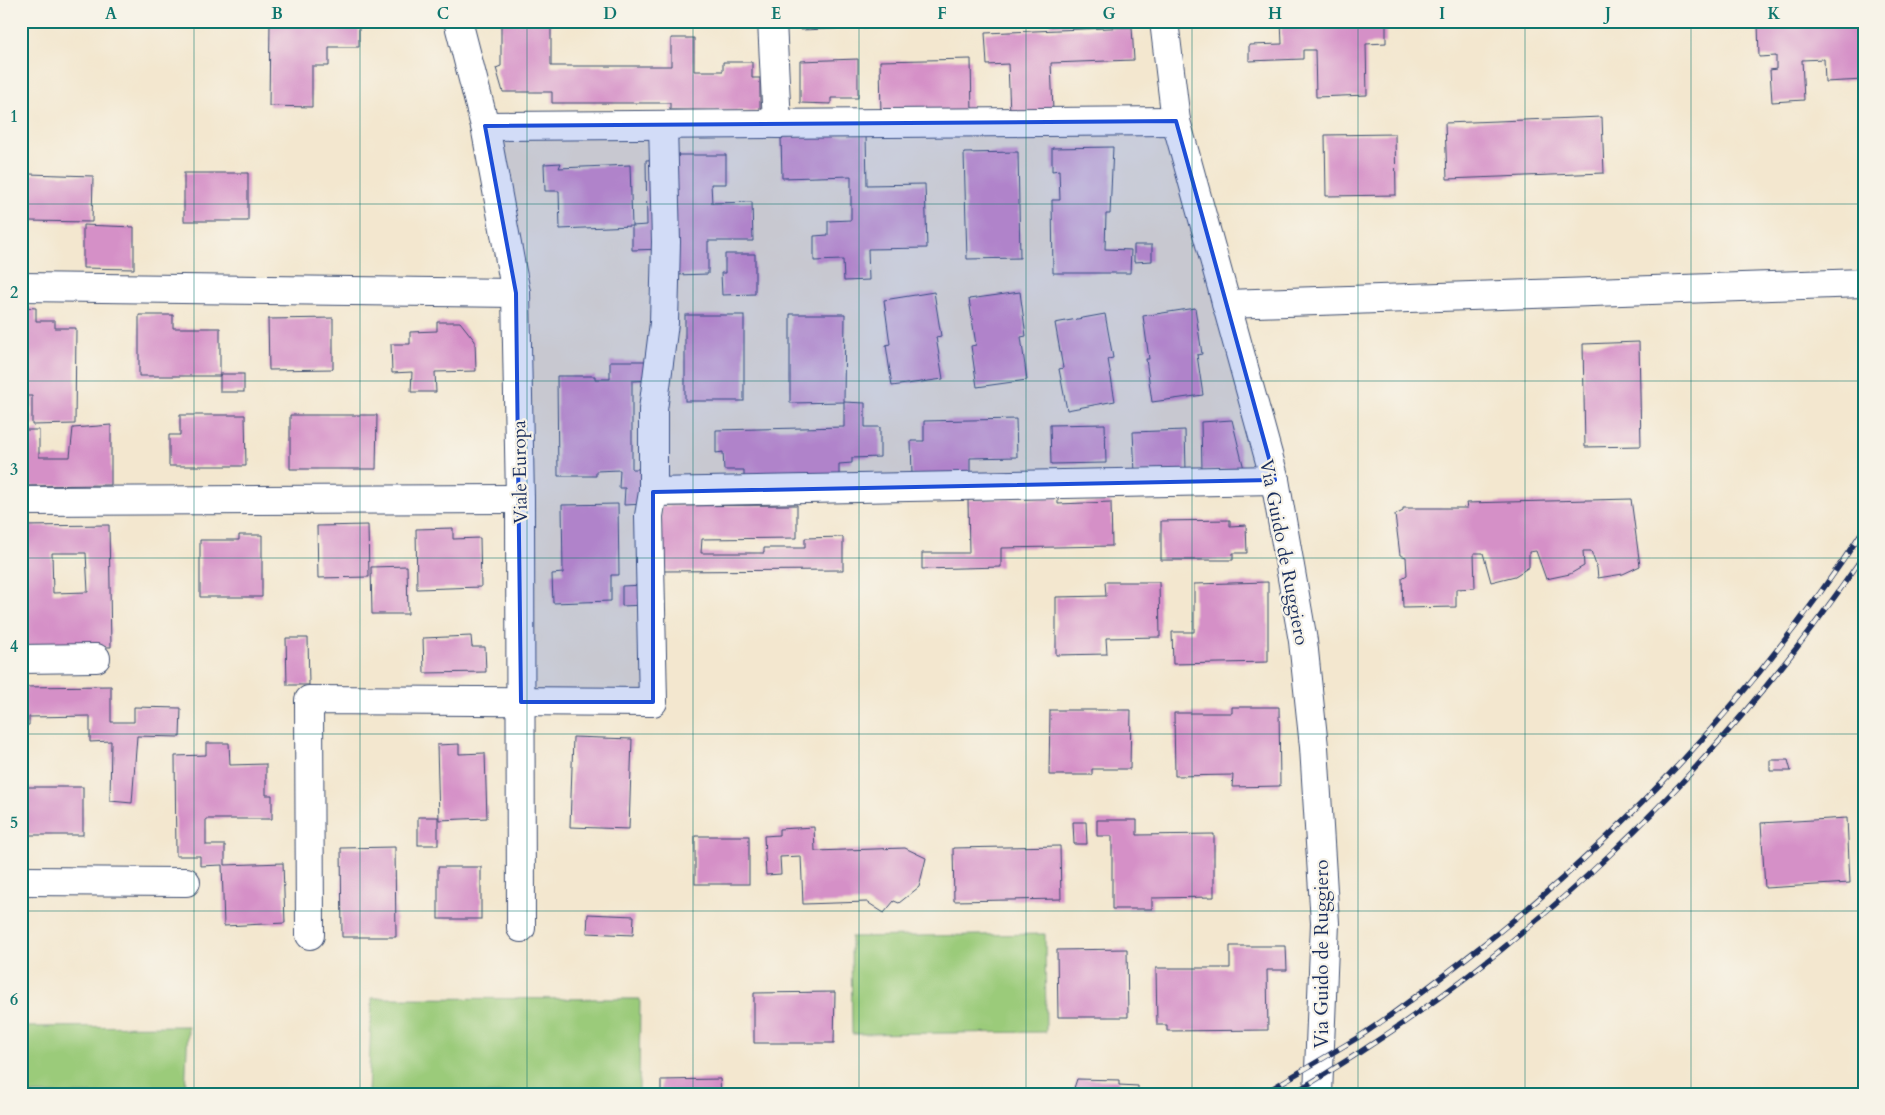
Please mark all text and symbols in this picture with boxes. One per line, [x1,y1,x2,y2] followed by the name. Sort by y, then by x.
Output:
[105,3,117,25] text: A
[271,3,283,25] text: B
[437,3,449,25] text: C
[603,3,617,25] text: D
[771,3,781,25] text: E
[937,3,947,25] text: F
[1102,3,1116,25] text: G
[1268,3,1282,25] text: H
[1439,3,1445,25] text: I
[1603,3,1611,25] text: J
[1768,3,1781,25] text: K
[10,106,18,128] text: 1
[10,282,18,304] text: 2
[506,420,534,524] street label: Viale Europa
[1253,457,1315,647] street label: Via Guido de Ruggiero
[10,459,18,481] text: 3
[10,636,18,658] text: 4
[10,812,18,834] text: 5
[1309,860,1335,1048] street label: Via Guido de Ruggiero
[10,989,18,1011] text: 6

